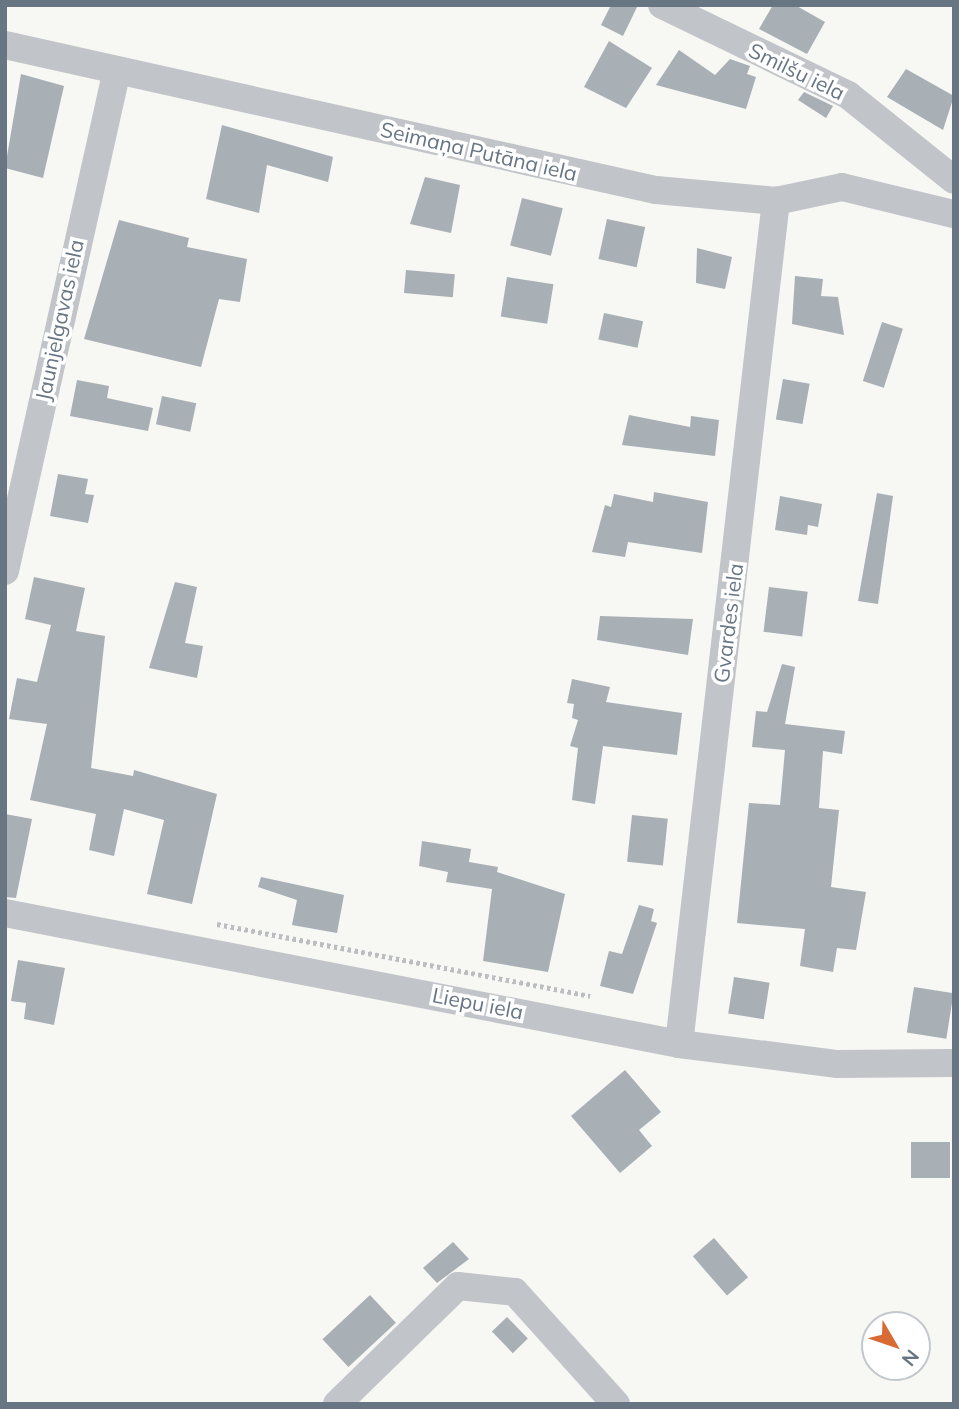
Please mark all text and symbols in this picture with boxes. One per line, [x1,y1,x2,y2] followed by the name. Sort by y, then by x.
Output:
[745,37,849,105] street label: Smilšu iela
[378,116,580,186] street label: Seimaņa Putāna iela
[30,237,88,403] street label: Jaunjelgavas iela
[708,562,748,684] street label: Gvardes iela
[430,982,526,1024] street label: Liepu iela
[861,1311,931,1381] north arrow
[897,1345,925,1371] text: N

